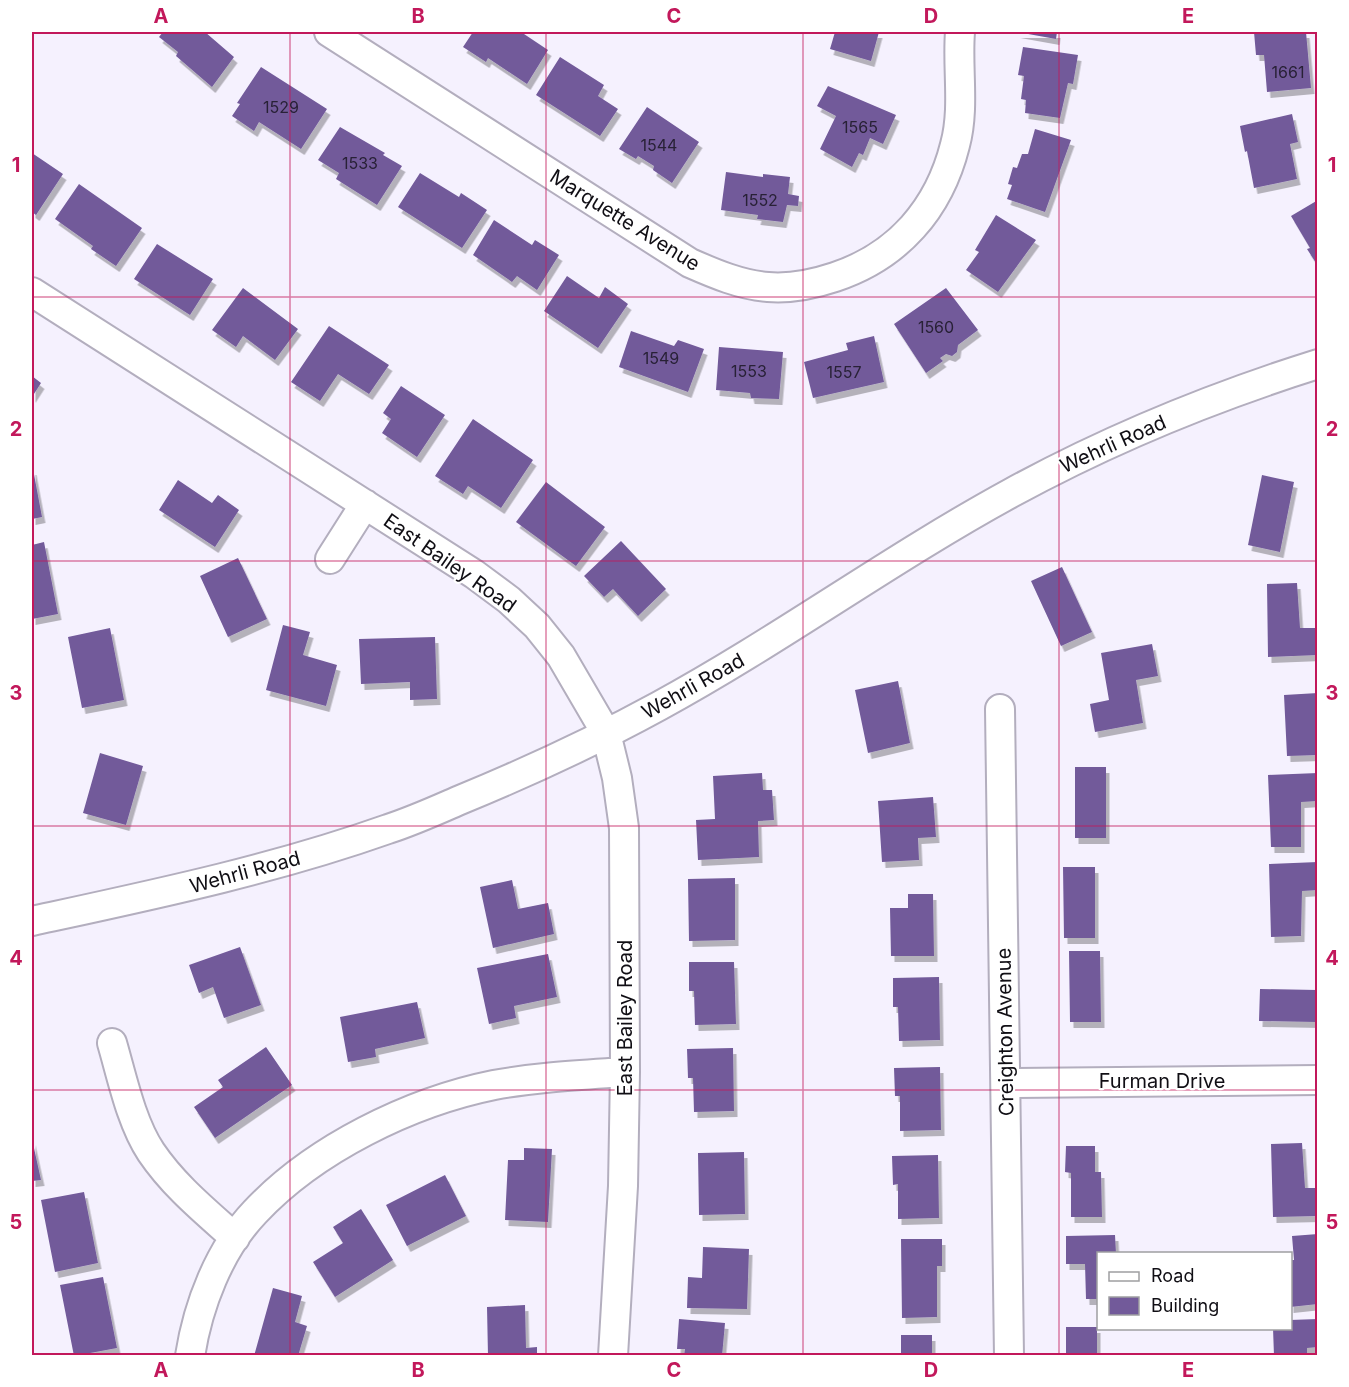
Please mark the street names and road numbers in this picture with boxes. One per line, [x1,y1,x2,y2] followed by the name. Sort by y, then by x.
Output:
[546,164,704,276] street label: Marquette Avenue
[1056,410,1170,478] street label: Wehrli Road
[379,508,521,618] street label: East Bailey Road
[638,648,748,724] street label: Wehrli Road
[187,846,303,898] street label: Wehrli Road
[613,940,637,1096] street label: East Bailey Road
[992,948,1018,1116] street label: Creighton Avenue
[1099,1069,1225,1093] street label: Furman Drive

